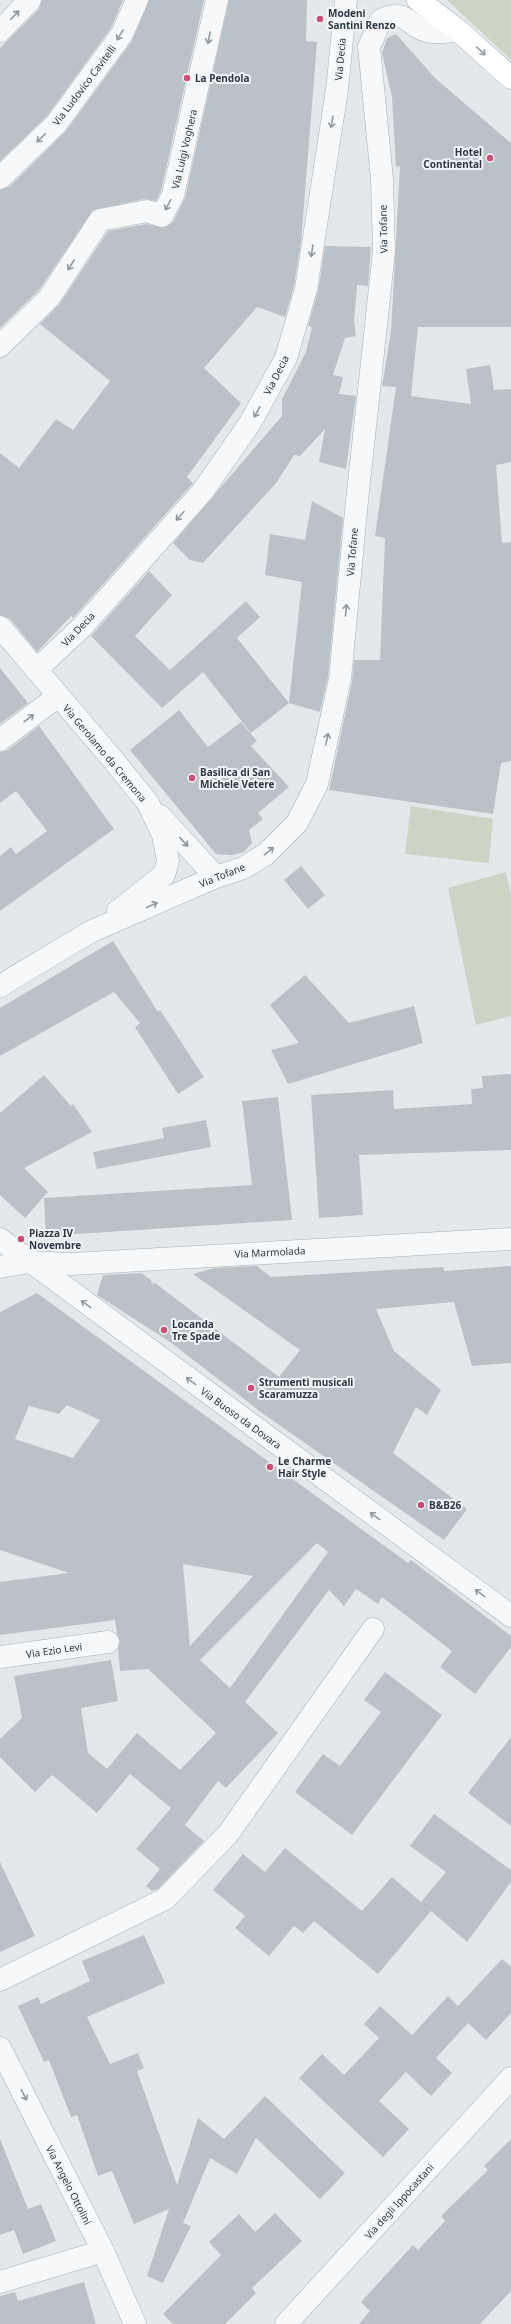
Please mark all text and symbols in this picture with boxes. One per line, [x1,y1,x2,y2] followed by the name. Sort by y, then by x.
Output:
[328,6,396,32] place label: Modeni Santini Renzo
[10,10,20,20] one-way arrow
[315,14,325,24] marker: Modeni Santini Renzo
[116,29,124,41] one-way arrow
[205,31,213,44] one-way arrow
[331,37,349,81] street label: Via Decia
[49,42,119,128] street label: Via Ludovico Cavitelli
[476,46,486,56] one-way arrow
[195,71,249,85] place label: La Pendola
[182,73,192,83] marker: La Pendola
[168,108,200,190] street label: Via Luigi Voghera
[328,115,336,128] one-way arrow
[36,133,46,143] one-way arrow
[423,145,482,171] place label: Hotel Continental
[485,153,495,163] marker: Hotel Continental
[164,199,171,211] one-way arrow
[376,204,390,253] street label: Via Tofane
[308,244,316,257] one-way arrow
[66,259,74,271] one-way arrow
[260,353,292,397] street label: Via Decia
[252,406,260,418] one-way arrow
[176,511,185,521] one-way arrow
[343,527,361,577] street label: Via Tofane
[343,604,350,617] one-way arrow
[58,609,98,649] street label: Via Decia
[60,701,150,805] street label: Via Gerolamo da Cremona
[23,714,34,722] one-way arrow
[323,732,331,745] one-way arrow
[200,765,274,791] place label: Basilica di San Michele Vetere
[187,773,197,783] marker: Basilica di San Michele Vetere
[179,837,189,847] one-way arrow
[263,846,274,855] one-way arrow
[197,859,247,891] street label: Via Tofane
[145,901,157,909] one-way arrow
[29,1226,81,1252] place label: Piazza IV Novembre
[16,1234,26,1244] marker: Piazza IV Novembre
[234,1243,306,1261] street label: Via Marmolada
[81,1300,92,1309] one-way arrow
[172,1317,220,1343] place label: Locanda Tre Spade
[159,1325,169,1335] marker: Locanda Tre Spade
[259,1375,353,1401] place label: Strumenti musicali Scaramuzza
[186,1377,197,1385] one-way arrow
[246,1383,256,1393] marker: Strumenti musicali Scaramuzza
[198,1384,284,1452] street label: Via Buoso da Dovara
[278,1454,331,1480] place label: Le Charme Hair Style
[265,1462,275,1472] marker: Le Charme Hair Style
[429,1498,462,1512] place label: B&B26
[416,1500,426,1510] marker: B&B26
[369,1512,380,1520] one-way arrow
[474,1589,485,1597] one-way arrow
[25,1639,83,1661] street label: Via Ezio Levi
[21,2089,28,2101] one-way arrow
[43,2143,95,2227] street label: Via Angelo Ottolini
[361,2160,437,2242] street label: Via degli Ippocastani

